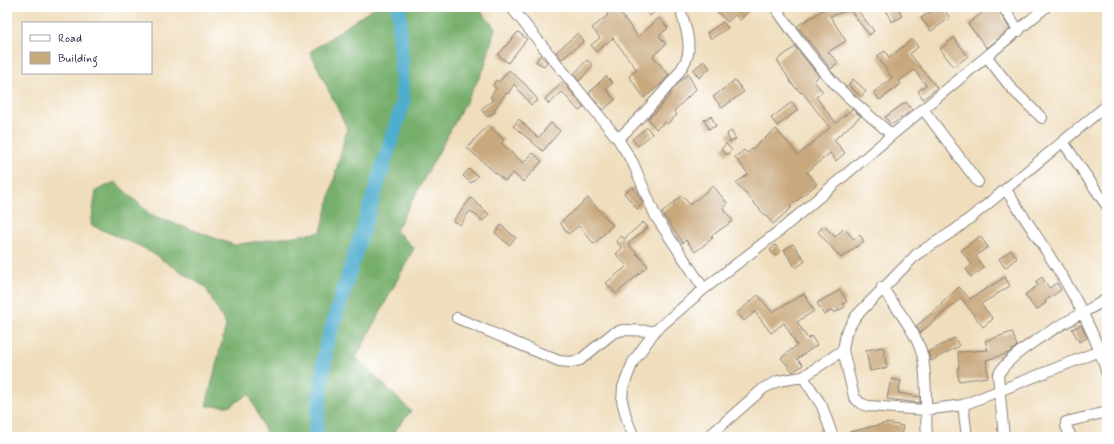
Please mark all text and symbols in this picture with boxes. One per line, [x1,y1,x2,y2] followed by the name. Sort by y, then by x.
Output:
[22,22,152,74] legend
[58,31,82,47] text: Road
[58,51,98,68] text: Building

